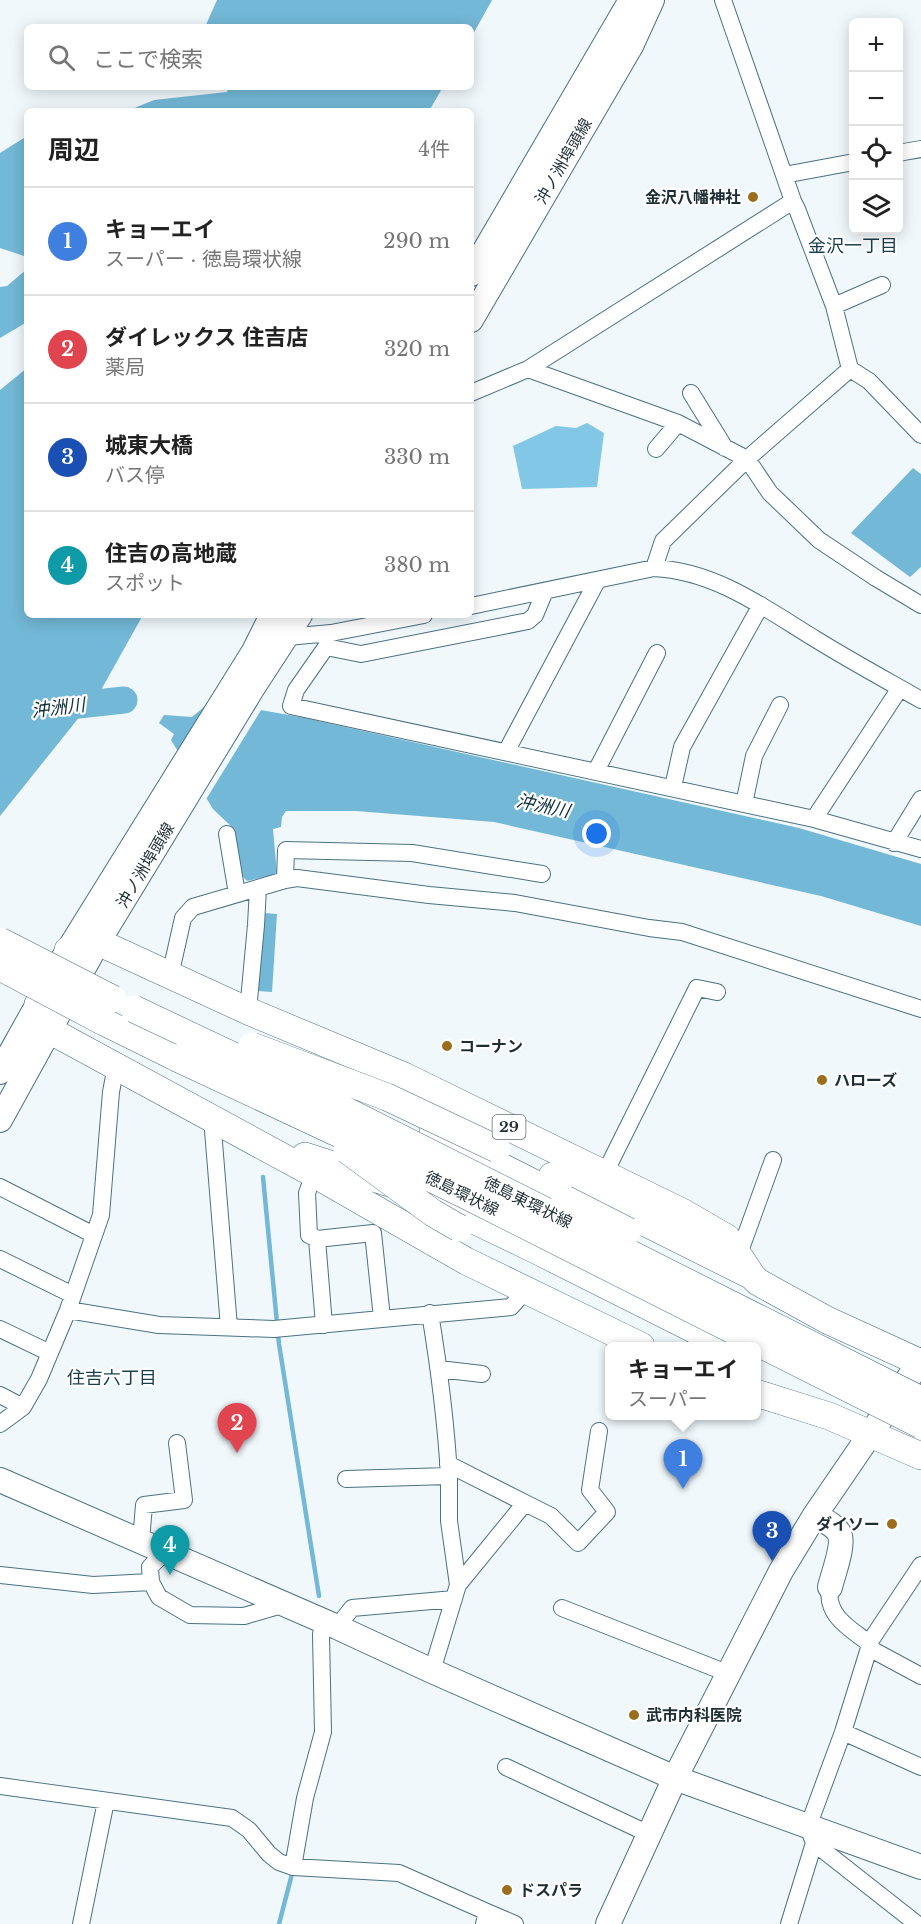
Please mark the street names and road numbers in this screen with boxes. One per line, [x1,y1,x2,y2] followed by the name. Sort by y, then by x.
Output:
[530,114,596,208] street label: 沖ノ洲埠頭線
[112,819,178,911] street label: 沖ノ洲埠頭線
[492,1115,526,1139] road number: 29
[422,1166,502,1220] street label: 徳島環状線
[480,1172,576,1232] street label: 徳島東環状線

